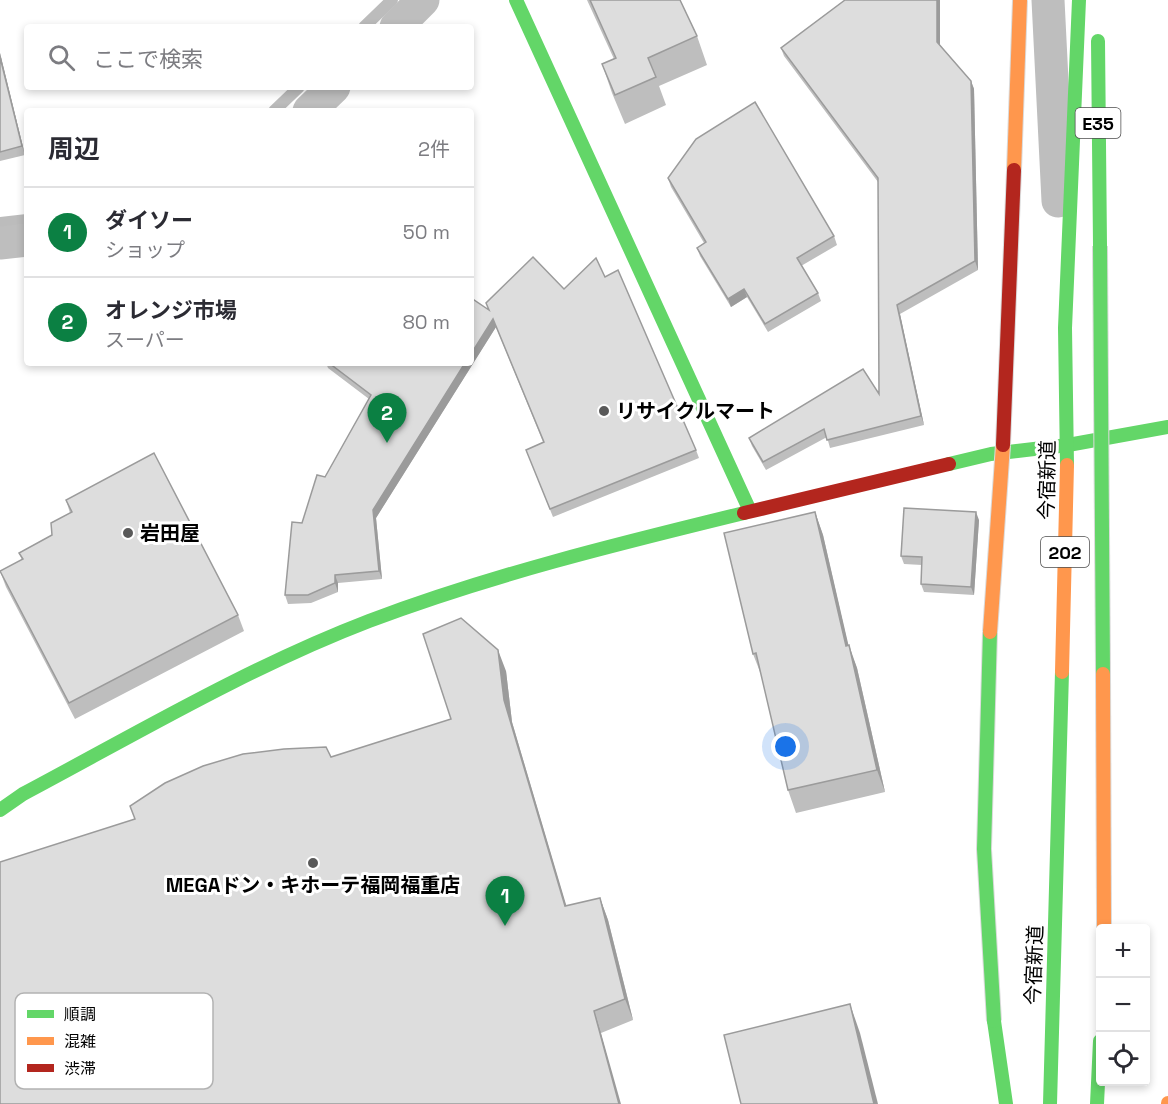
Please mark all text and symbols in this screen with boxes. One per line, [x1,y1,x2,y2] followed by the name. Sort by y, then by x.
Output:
[24,24,474,90] search box
[45,41,78,74] icon: search
[93,45,203,73] text: ここで検索
[1076,108,1120,138] road number: E35
[48,132,100,166] text: 周辺
[418,136,450,162] text: 2件
[105,206,193,234] text: ダイソー
[63,219,72,245] text: 1
[403,219,450,245] text: 50 m
[105,237,185,263] text: ショップ
[105,296,237,324] text: オレンジ市場
[62,309,73,335] text: 2
[402,309,450,335] text: 80 m
[105,327,185,353] text: スーパー
[368,394,406,443] pin: 2
[616,398,775,424] place label: リサイクルマート
[597,404,611,418] marker: リサイクルマート
[1033,440,1061,520] street label: 今宿新道
[140,520,200,546] place label: 岩田屋
[121,526,135,540] marker: 岩田屋
[1041,537,1089,567] road number: 202
[771,732,800,761] your location
[306,856,320,870] marker: MEGAドン・キホーテ福岡福重店
[166,872,460,898] place label: MEGAドン・キホーテ福岡福重店
[486,876,524,926] pin: 1
[1096,924,1150,1086] map controls
[1096,924,1150,978] button: +
[1020,925,1048,1005] street label: 今宿新道
[1096,978,1150,1032] button: −
[15,993,213,1089] legend
[64,1004,96,1025] text: 順調
[64,1031,96,1052] text: 混雑
[1096,1032,1150,1086] button: locate
[64,1058,96,1079] text: 渋滞

